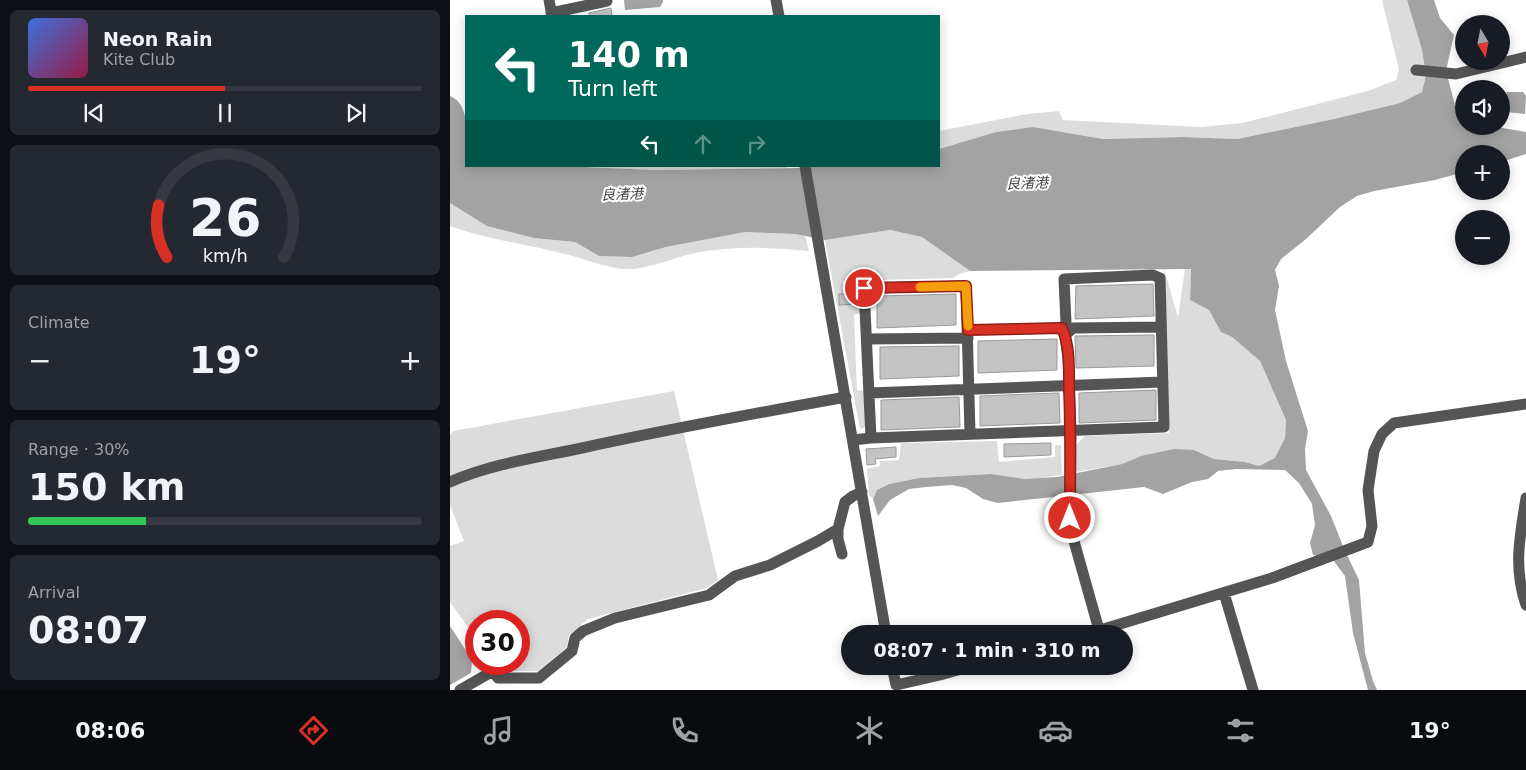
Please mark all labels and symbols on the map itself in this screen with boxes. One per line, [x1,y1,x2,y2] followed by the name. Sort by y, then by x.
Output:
[1455,15,1510,70] north arrow
[1006,174,1050,192] water label: 良渚港
[601,185,645,203] water label: 良渚港
[843,267,885,309] pin
[1043,491,1095,543] position arrow
[465,610,530,675] speed limit sign: 30

